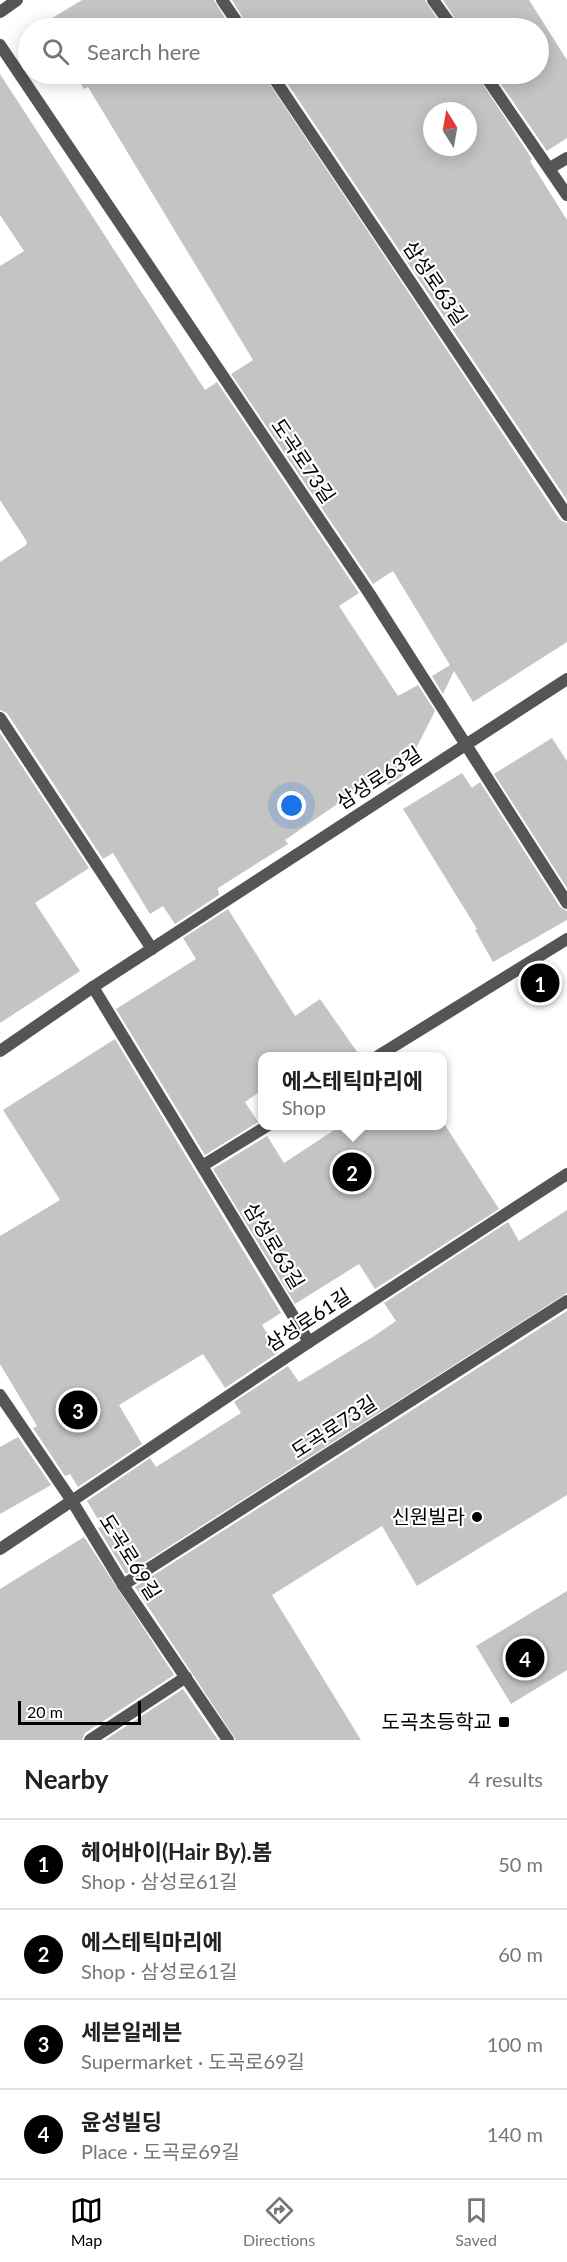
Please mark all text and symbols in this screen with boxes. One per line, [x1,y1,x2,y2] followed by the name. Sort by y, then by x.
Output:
[18,18,549,84] search box
[39,35,72,68] icon: search
[87,38,200,65] text: Search here
[423,102,477,156] north arrow
[399,236,473,329] street label: 삼성로63길
[267,414,341,507] street label: 도곡로73길
[331,741,426,814] street label: 삼성로63길
[277,791,306,820] your location
[520,960,560,1006] pin: 1
[258,1052,447,1130] popup
[282,1067,423,1094] text: 에스테틱마리에
[282,1095,326,1119] text: Shop
[332,1150,372,1194] pin: 2
[240,1198,310,1293] street label: 삼성로63길
[260,1283,355,1356] street label: 삼성로61길
[58,1388,98,1432] pin: 3
[286,1390,381,1463] street label: 도곡로73길
[391,1504,465,1528] place label: 신원빌라
[95,1509,167,1604] street label: 도곡로69길
[470,1510,484,1524] marker: 신원빌라
[506,1636,544,1680] pin: 4
[18,1698,141,1726] scale bar
[27,1702,63,1721] text: 20 m
[382,1709,492,1733] place label: 도곡초등학교
[497,1715,511,1729] marker: 도곡초등학교
[24,1763,109,1795] text: Nearby
[468,1767,543,1791] text: 4 results
[81,1838,272,1865] text: 헤어바이(Hair By).봄
[38,1852,49,1876] text: 1
[498,1852,543,1876] text: 50 m
[81,1869,238,1893] text: Shop · 삼성로61길
[81,1928,223,1955] text: 에스테틱마리에
[38,1942,49,1966] text: 2
[498,1942,543,1966] text: 60 m
[81,1959,238,1983] text: Shop · 삼성로61길
[81,2018,182,2045] text: 세븐일레븐
[38,2032,49,2056] text: 3
[487,2032,543,2056] text: 100 m
[81,2049,305,2073] text: Supermarket · 도곡로69길
[81,2108,162,2135] text: 윤성빌딩
[38,2122,49,2146] text: 4
[487,2122,543,2146] text: 140 m
[81,2139,240,2163] text: Place · 도곡로69길
[70,2194,103,2249] tab: Map
[243,2194,315,2249] tab: Directions
[455,2194,497,2249] tab: Saved

